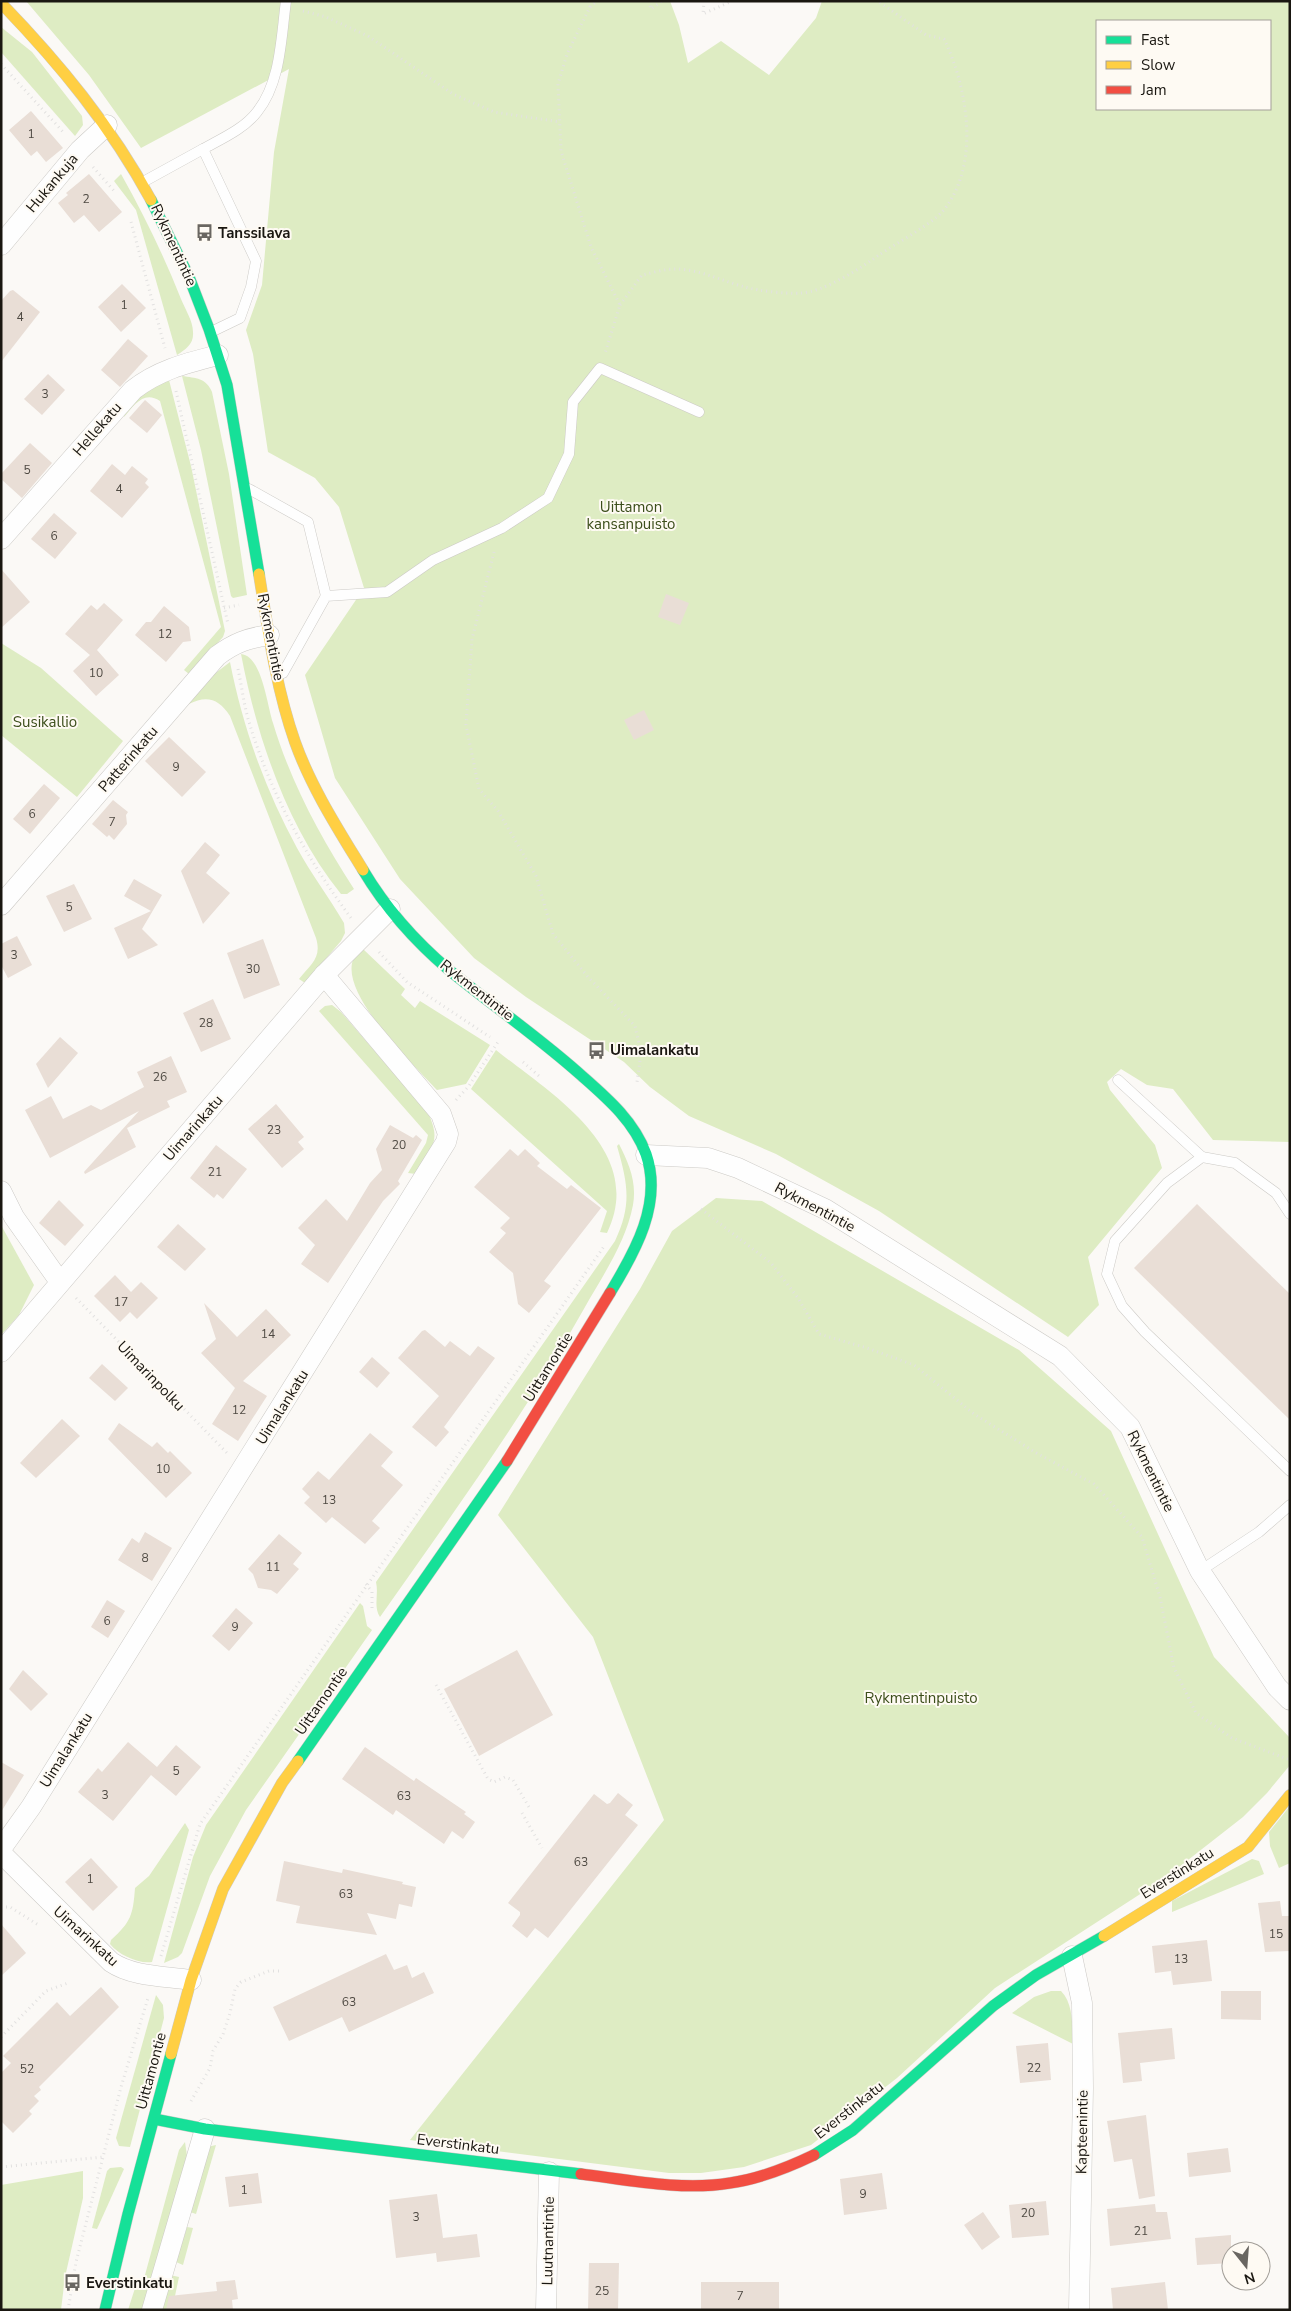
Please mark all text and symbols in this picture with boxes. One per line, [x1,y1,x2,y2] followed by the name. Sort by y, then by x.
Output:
[1096,20,1271,110] legend
[1141,30,1170,50] text: Fast
[1141,55,1176,75] text: Slow
[1140,80,1167,100] text: Jam
[27,126,35,142] house number: 1
[21,149,83,217] street label: Hukankuja
[82,191,90,207] house number: 2
[146,201,202,289] street label: Rykmentintie
[194,223,214,243] bus stop icon: Tanssilava
[218,223,290,243] place label: Tanssilava
[120,297,128,313] house number: 1
[16,309,24,325] house number: 4
[41,386,49,402] house number: 3
[68,398,126,460] street label: Hellekatu
[23,462,31,478] house number: 5
[115,481,123,497] house number: 4
[587,497,675,534] park label: Uittamon kansanpuisto
[50,528,58,544] house number: 6
[253,592,289,682] street label: Rykmentintie
[158,626,172,642] house number: 12
[89,665,103,681] house number: 10
[13,712,77,732] park label: Susikallio
[94,722,162,796] street label: Patterinkatu
[172,759,180,775] house number: 9
[28,806,36,822] house number: 6
[108,814,116,830] house number: 7
[65,899,73,915] house number: 5
[10,947,18,963] house number: 3
[436,955,518,1025] street label: Rykmentintie
[246,961,260,977] house number: 30
[199,1015,213,1031] house number: 28
[586,1040,606,1060] bus stop icon: Uimalankatu
[610,1040,699,1060] place label: Uimalankatu
[153,1069,167,1085] house number: 26
[159,1091,227,1165] street label: Uimarinkatu
[267,1122,281,1138] house number: 23
[392,1137,406,1153] house number: 20
[208,1164,222,1180] house number: 21
[771,1177,859,1237] street label: Rykmentintie
[114,1294,128,1310] house number: 17
[261,1326,275,1342] house number: 14
[519,1328,577,1406] street label: Uittamontie
[113,1337,189,1415] street label: Uimarinpolku
[251,1366,313,1448] street label: Uimalankatu
[232,1402,246,1418] house number: 12
[1123,1427,1179,1515] street label: Rykmentintie
[156,1461,170,1477] house number: 10
[322,1492,336,1508] house number: 13
[141,1550,149,1566] house number: 8
[266,1559,280,1575] house number: 11
[103,1613,111,1629] house number: 6
[231,1619,239,1635] house number: 9
[290,1663,352,1739] street label: Uittamontie
[864,1688,978,1708] park label: Rykmentinpuisto
[35,1709,97,1791] street label: Uimalankatu
[172,1763,180,1779] house number: 5
[101,1787,109,1803] house number: 3
[397,1788,411,1804] house number: 63
[1137,1843,1217,1903] street label: Everstinkatu
[574,1854,588,1870] house number: 63
[86,1871,94,1887] house number: 1
[339,1886,353,1902] house number: 63
[49,1901,123,1971] street label: Uimarinkatu
[1269,1926,1283,1942] house number: 15
[1174,1951,1188,1967] house number: 13
[342,1994,356,2010] house number: 63
[131,2030,171,2112] street label: Uittamontie
[1027,2060,1041,2076] house number: 22
[20,2061,34,2077] house number: 52
[810,2077,888,2143] street label: Everstinkatu
[1071,2090,1093,2174] street label: Kapteenintie
[416,2129,500,2159] street label: Everstinkatu
[240,2182,248,2198] house number: 1
[859,2186,867,2202] house number: 9
[537,2196,559,2286] street label: Luutnantintie
[1021,2205,1035,2221] house number: 20
[412,2209,420,2225] house number: 3
[1134,2223,1148,2239] house number: 21
[1221,2241,1271,2291] north arrow
[1242,2267,1257,2289] text: N
[62,2273,82,2293] bus stop icon: Everstinkatu
[86,2273,173,2293] place label: Everstinkatu
[595,2283,609,2299] house number: 25
[736,2288,744,2304] house number: 7

